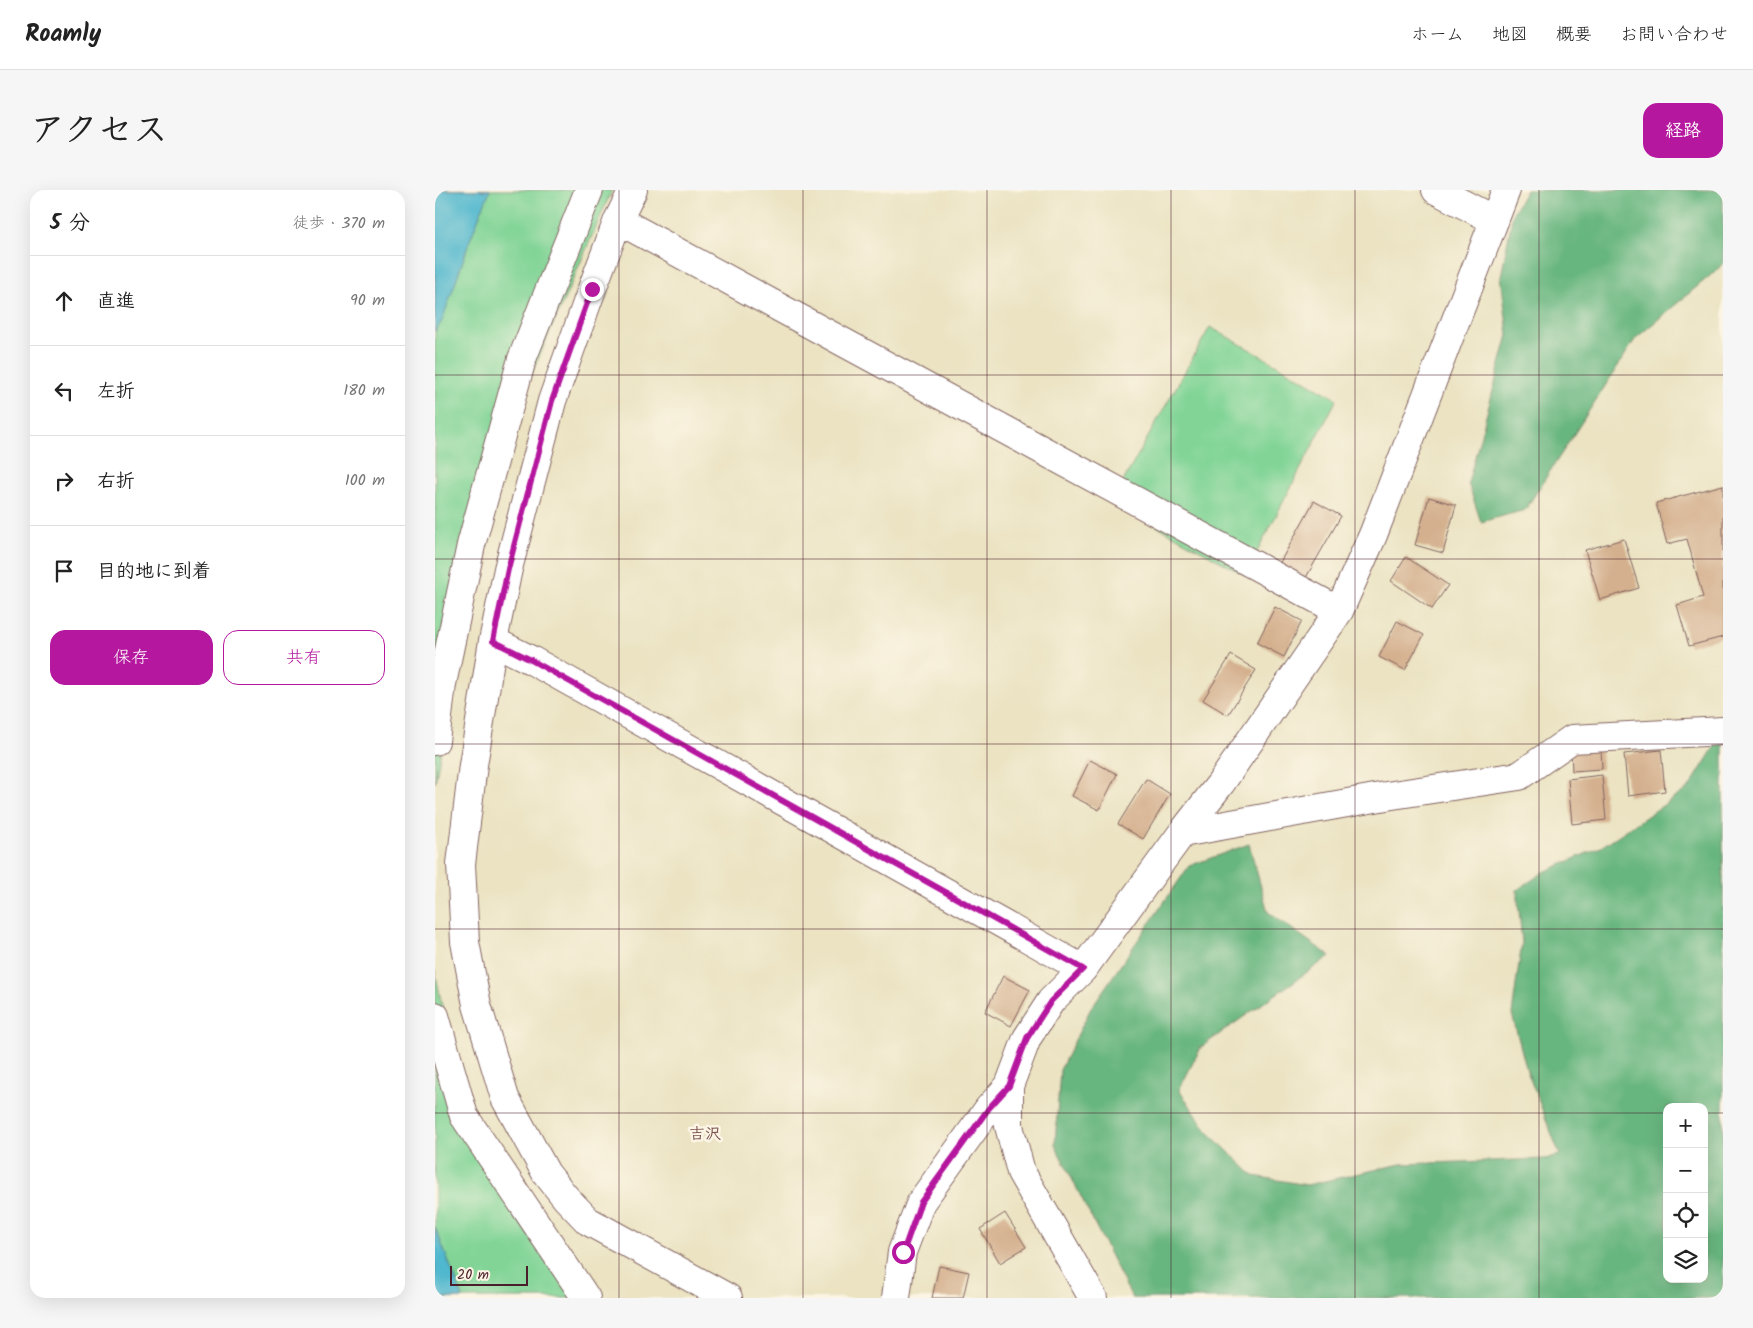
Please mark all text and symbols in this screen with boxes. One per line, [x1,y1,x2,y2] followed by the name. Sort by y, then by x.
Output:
[25,15,101,54] text: Roamly
[1411,21,1464,50] text: ホーム
[1492,21,1528,50] text: 地図
[1556,21,1592,50] text: 概要
[1620,21,1728,50] text: お問い合わせ
[1643,103,1723,158] button: 経路
[30,104,168,160] text: アクセス
[50,207,90,240] text: 5 分
[293,211,385,236] text: 徒歩 · 370 m
[581,278,604,301] route end
[50,287,78,315] icon: ahead
[97,287,135,317] text: 直進
[350,288,385,313] text: 90 m
[50,377,78,405] icon: left
[97,377,135,407] text: 左折
[343,378,385,403] text: 180 m
[50,467,78,495] icon: right
[97,467,135,497] text: 右折
[345,468,385,493] text: 100 m
[50,557,78,585] icon: arrive
[97,557,211,587] text: 目的地に到着
[50,630,213,685] button: 保存
[223,630,385,685] button: 共有
[1663,1103,1708,1283] map controls
[1663,1103,1708,1148] button: +
[689,1122,721,1147] district label: 吉沢
[1663,1148,1708,1193] button: −
[1663,1193,1708,1238] button: locate
[1663,1238,1708,1283] button: layers
[892,1241,915,1264] route start
[450,1263,527,1286] scale bar
[457,1264,489,1286] text: 20 m

